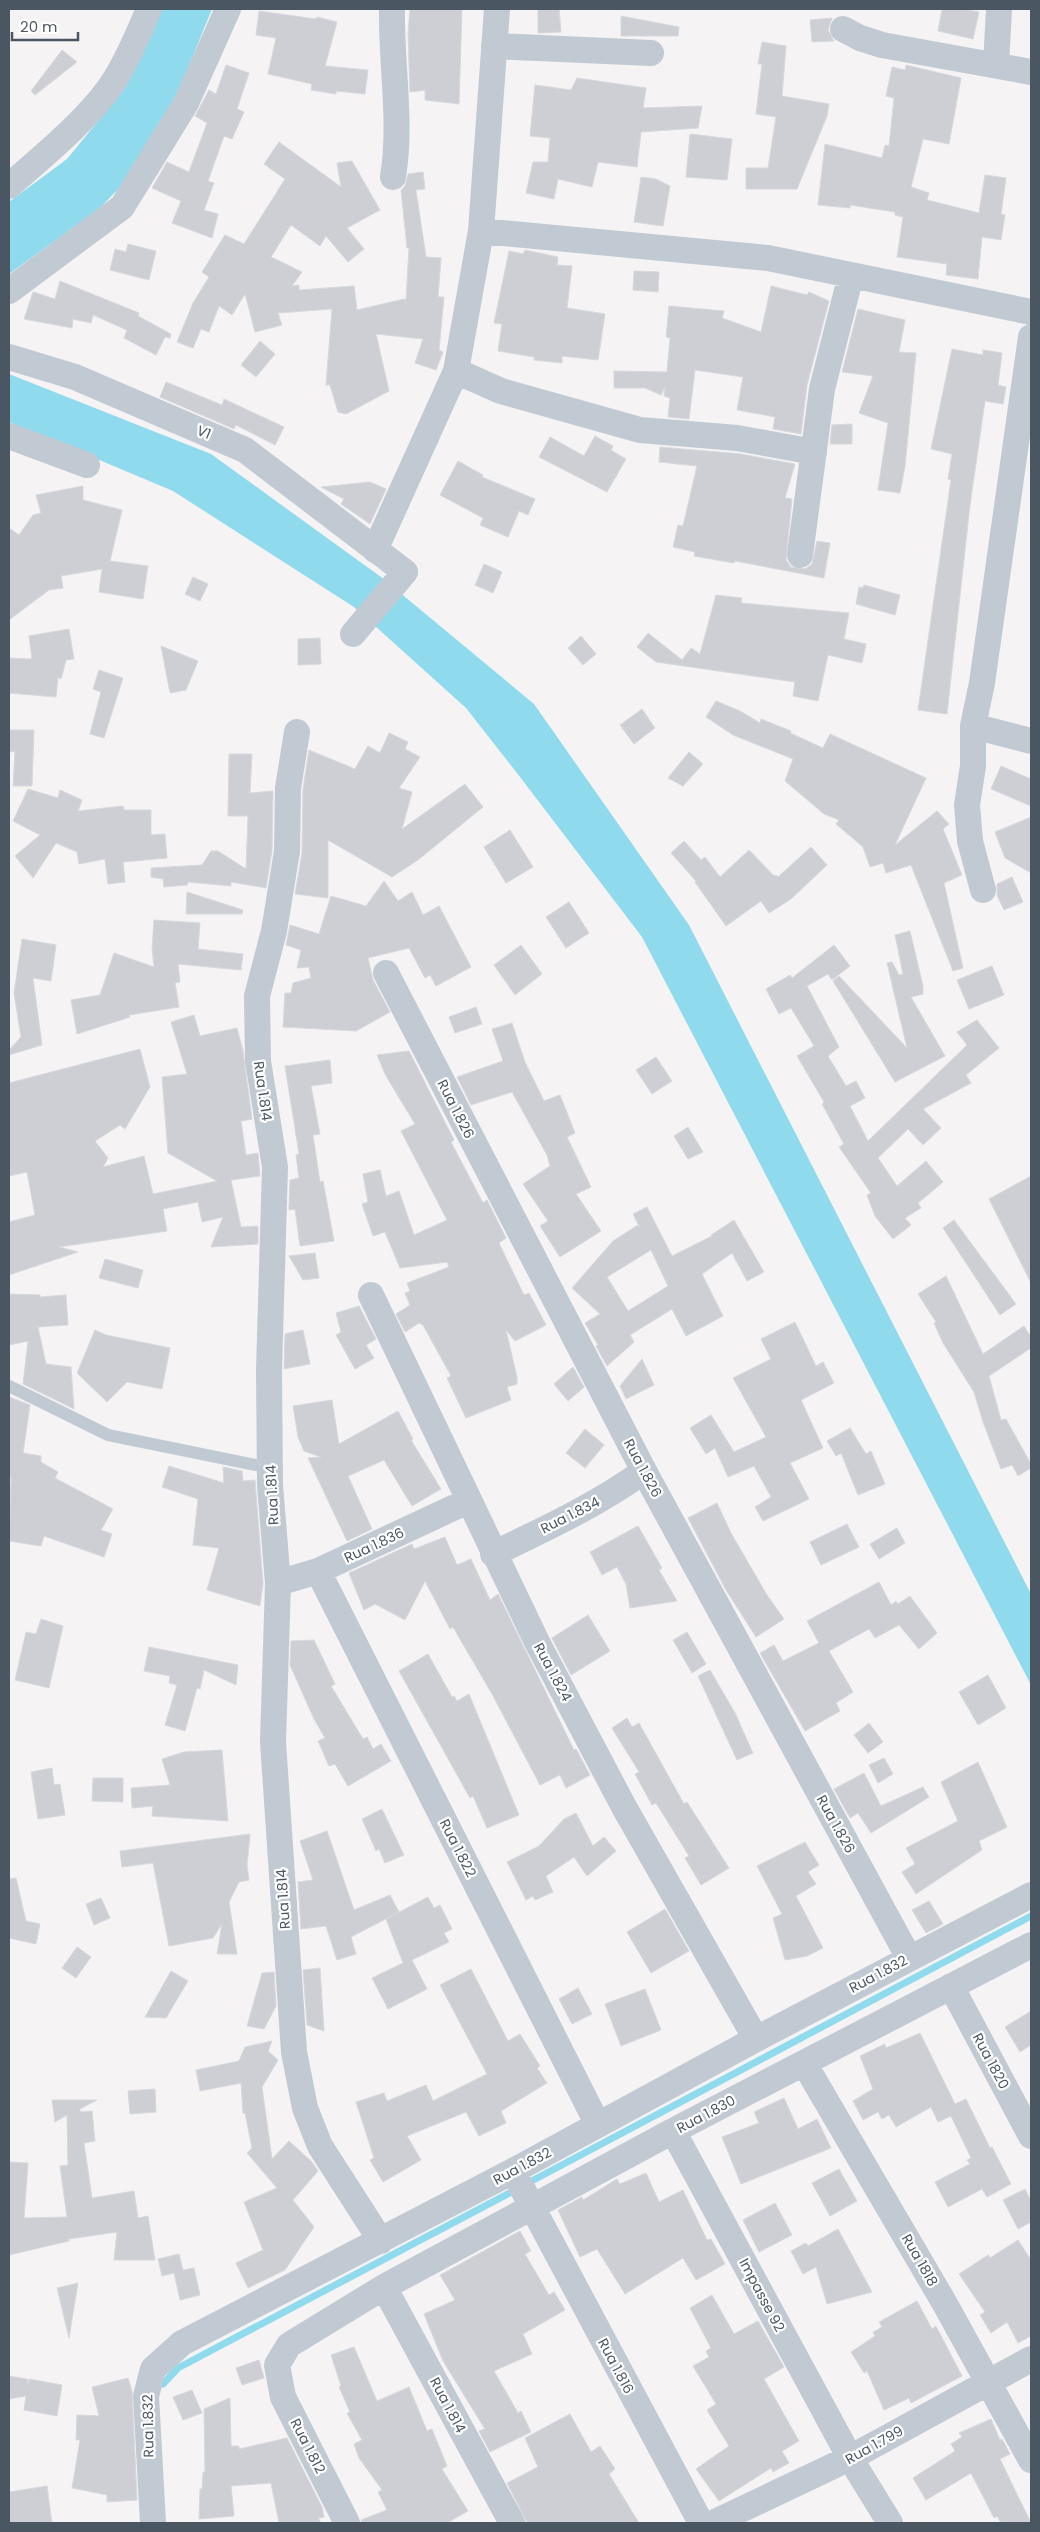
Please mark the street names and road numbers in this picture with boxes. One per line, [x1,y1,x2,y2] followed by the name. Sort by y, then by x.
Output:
[194,420,214,444] street label: V1
[249,1060,277,1122] street label: Rua 1.814
[433,1076,479,1142] street label: Rua 1.826
[619,1435,667,1501] street label: Rua 1.826
[260,1464,284,1526] street label: Rua 1.814
[537,1491,603,1538] street label: Rua 1.834
[341,1522,407,1568] street label: Rua 1.836
[529,1639,577,1705] street label: Rua 1.824
[812,1791,860,1857] street label: Rua 1.826
[435,1815,481,1881] street label: Rua 1.822
[271,1868,295,1930] street label: Rua 1.814
[845,1950,911,1998] street label: Rua 1.832
[968,2029,1014,2093] street label: Rua 1820
[673,2090,739,2138] street label: Rua 1.830
[489,2142,555,2190] street label: Rua 1.832
[897,2230,943,2290] street label: Rua 1818
[734,2255,790,2335] street label: Impasse 92
[593,2335,639,2397] street label: Rua 1.816
[425,2374,471,2436] street label: Rua 1.814
[137,2394,159,2458] street label: Rua 1.832
[286,2415,330,2477] street label: Rua 1.812
[841,2421,907,2469] street label: Rua 1.799

